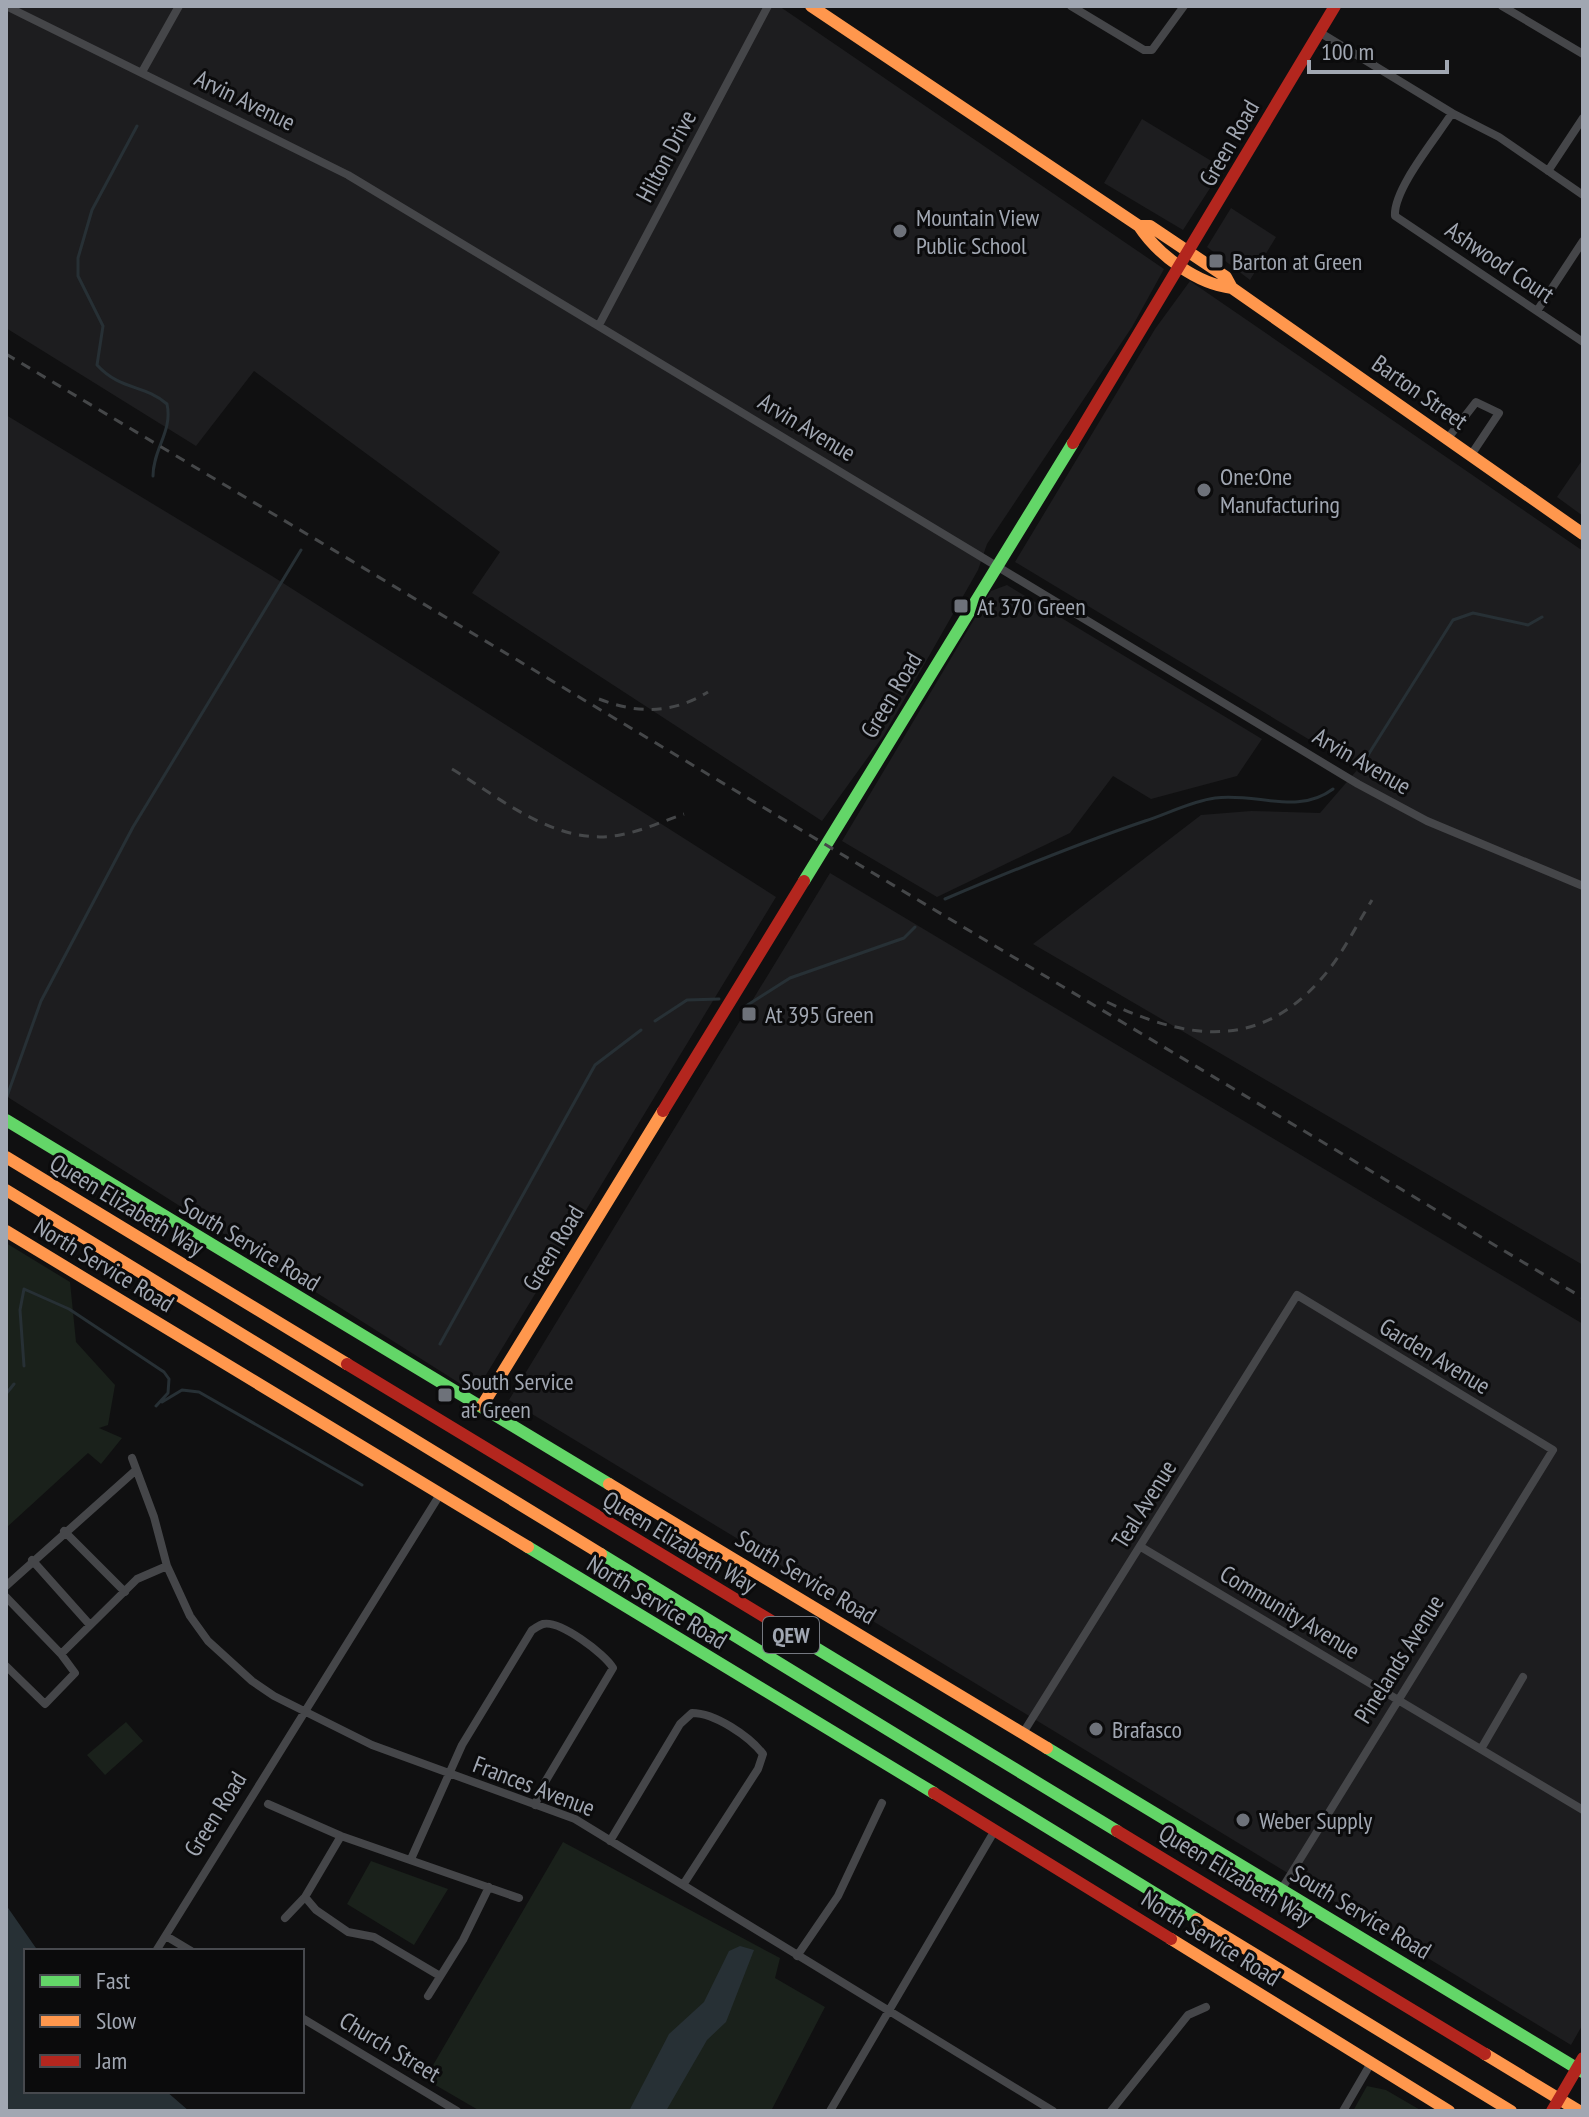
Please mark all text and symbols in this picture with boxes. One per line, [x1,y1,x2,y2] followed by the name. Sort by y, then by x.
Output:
[1309,24,1447,74] scale bar
[1321,36,1374,67] text: 100 m
[190,62,300,138] street label: Arvin Avenue
[1192,94,1266,192] street label: Green Road
[629,105,703,207] street label: Hilton Drive
[916,202,1040,261] place label: Mountain View Public School
[1439,214,1561,310] street label: Ashwood Court
[891,222,909,240] marker: Mountain View Public School
[1232,246,1362,277] place label: Barton at Green
[1207,252,1225,270] marker: Barton at Green
[1366,348,1474,437] street label: Barton Street
[753,386,861,468] street label: Arvin Avenue
[1220,461,1340,520] place label: One:One Manufacturing
[1195,481,1213,499] marker: One:One Manufacturing
[977,591,1086,622] place label: At 370 Green
[952,597,970,615] marker: At 370 Green
[853,646,929,744] street label: Green Road
[1307,721,1417,801] street label: Arvin Avenue
[765,999,874,1030] place label: At 395 Green
[740,1005,758,1023] marker: At 395 Green
[44,1147,210,1263] street label: Queen Elizabeth Way
[174,1190,326,1298] street label: South Service Road
[515,1199,591,1297] street label: Green Road
[28,1211,180,1319] street label: North Service Road
[1374,1311,1496,1401] street label: Garden Avenue
[461,1366,574,1425] place label: South Service at Green
[436,1386,454,1404] marker: South Service at Green
[1105,1454,1183,1554] street label: Teal Avenue
[597,1484,763,1600] street label: Queen Elizabeth Way
[730,1523,882,1631] street label: South Service Road
[581,1548,733,1656] street label: North Service Road
[1214,1558,1366,1666] street label: Community Avenue
[1347,1589,1451,1729] street label: Pinelands Avenue
[763,1617,819,1653] road number: QEW
[1112,1714,1182,1745] place label: Brafasco
[1087,1720,1105,1738] marker: Brafasco
[469,1749,599,1823] street label: Frances Avenue
[177,1766,253,1862] street label: Green Road
[1259,1805,1372,1836] place label: Weber Supply
[1234,1811,1252,1829] marker: Weber Supply
[1153,1817,1319,1933] street label: Queen Elizabeth Way
[1285,1858,1437,1966] street label: South Service Road
[1136,1883,1286,1993] street label: North Service Road
[24,1949,304,2093] legend
[96,1965,131,1996] text: Fast
[96,2005,137,2036] text: Slow
[334,2005,447,2089] street label: Church Street
[95,2045,127,2076] text: Jam

